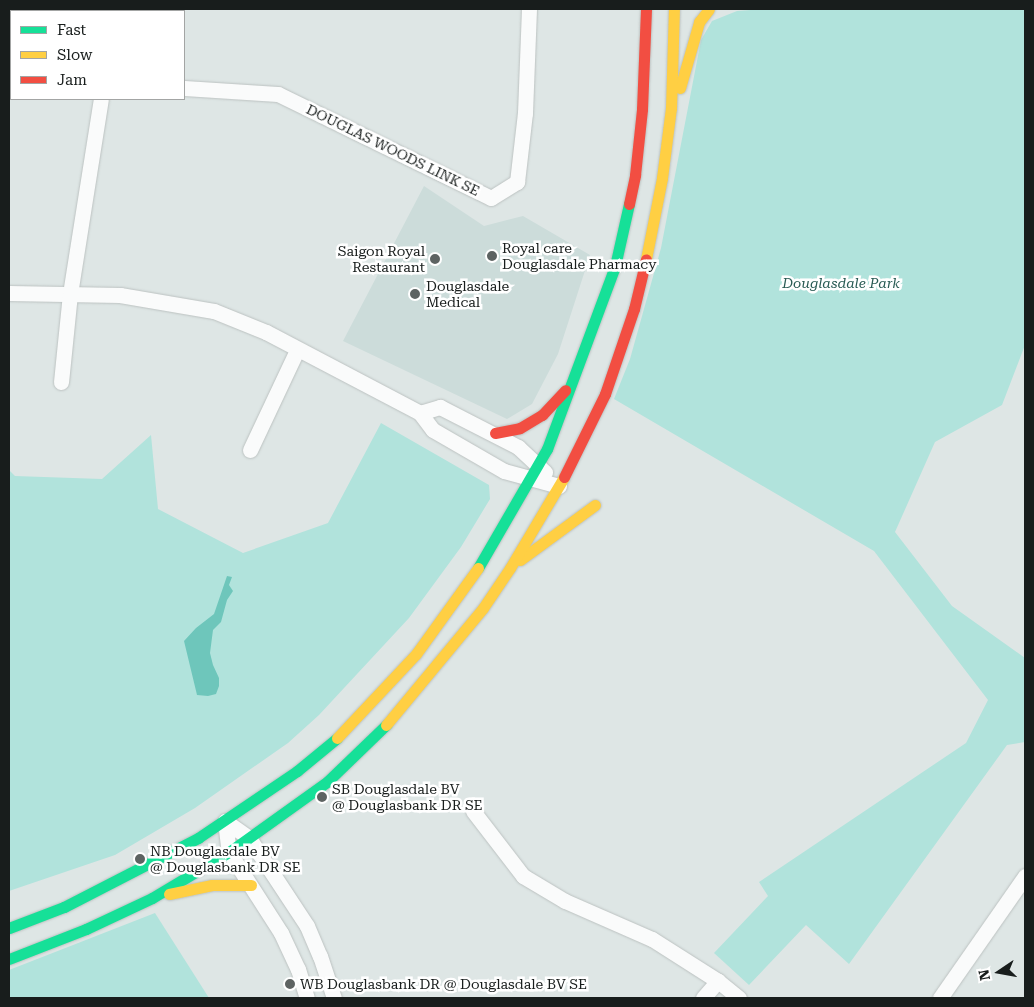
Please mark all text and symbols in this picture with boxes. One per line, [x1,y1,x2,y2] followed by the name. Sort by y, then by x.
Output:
[10,10,185,100] legend
[57,21,86,39] text: Fast
[57,46,92,64] text: Slow
[57,71,87,89] text: Jam
[304,101,482,199] street label: DOUGLAS WOODS LINK SE
[502,240,656,272] place label: Royal care Douglasdale Pharmacy
[338,243,425,276] place label: Saigon Royal Restaurant
[486,250,498,262] marker: Royal care Douglasdale Pharmacy
[429,253,441,265] marker: Saigon Royal Restaurant
[782,275,900,291] park label: Douglasdale Park
[426,278,509,310] place label: Douglasdale Medical
[408,287,422,301] marker: Douglasdale Medical
[332,781,483,814] place label: SB Douglasdale BV @ Douglasbank DR SE
[316,791,328,803] marker: SB Douglasdale BV @ Douglasbank DR SE
[150,843,301,876] place label: NB Douglasdale BV @ Douglasbank DR SE
[134,853,146,865] marker: NB Douglasdale BV @ Douglasbank DR SE
[974,947,1024,997] north arrow
[975,968,993,982] text: N
[300,976,587,992] place label: WB Douglasbank DR @ Douglasdale BV SE
[284,978,296,990] marker: WB Douglasbank DR @ Douglasdale BV SE

